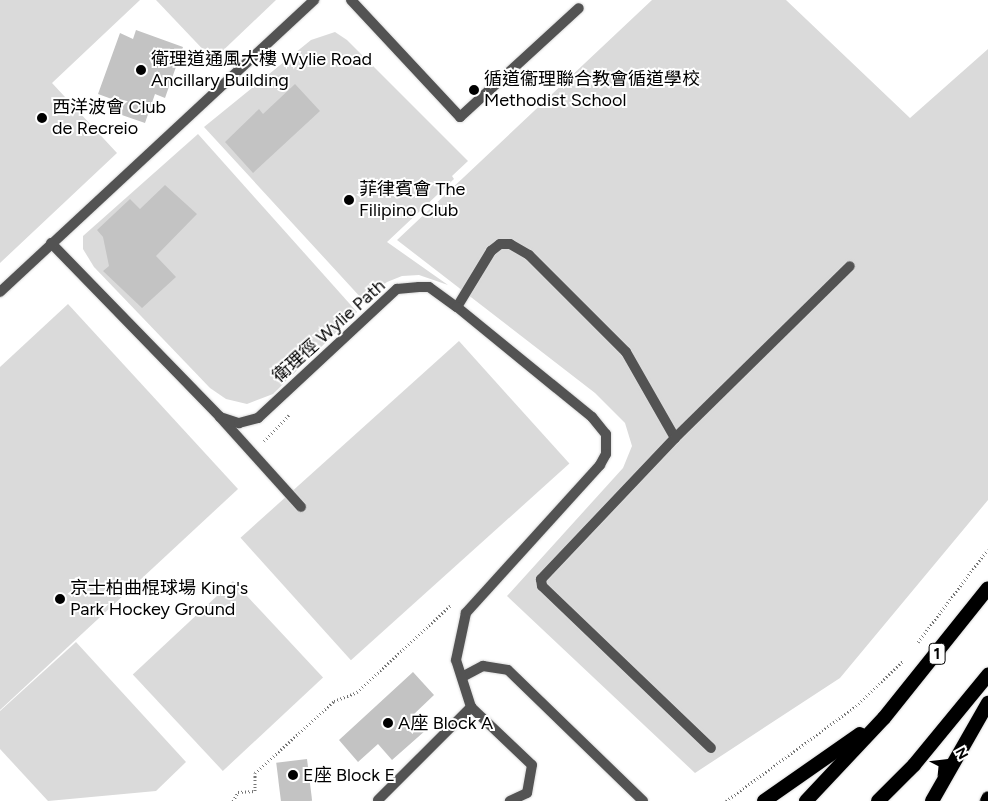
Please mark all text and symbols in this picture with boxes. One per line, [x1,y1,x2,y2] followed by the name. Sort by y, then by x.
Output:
[151,49,372,92] place label: 衛理道通風大樓 Wylie Road Ancillary Building
[135,64,147,76] marker: 衛理道通風大樓 Wylie Road Ancillary Building
[484,69,700,112] place label: 循道衞理聯合教會循道學校 Methodist School
[468,84,480,96] marker: 循道衞理聯合教會循道學校 Methodist School
[52,97,166,140] place label: 西洋波會 Club de Recreio
[36,112,48,124] marker: 西洋波會 Club de Recreio
[359,179,465,222] place label: 菲律賓會 The Filipino Club
[343,194,355,206] marker: 菲律賓會 The Filipino Club
[268,275,390,387] street label: 衛理徑 Wylie Path
[70,578,248,620] place label: 京士柏曲棍球場 King's Park Hockey Ground
[54,593,66,605] marker: 京士柏曲棍球場 King's Park Hockey Ground
[928,641,946,668] road number: 1
[398,712,493,734] place label: A座 Block A
[382,717,394,729] marker: A座 Block A
[923,736,973,786] north arrow
[951,745,972,762] text: N
[303,764,395,786] place label: E座 Block E
[287,769,299,781] marker: E座 Block E

